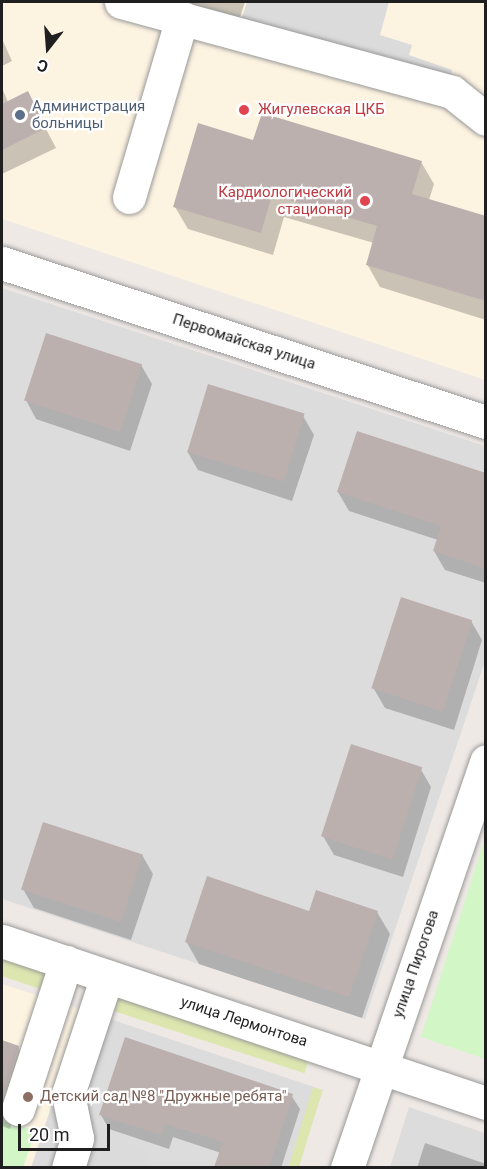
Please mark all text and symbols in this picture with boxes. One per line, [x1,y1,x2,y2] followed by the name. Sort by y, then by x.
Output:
[18,18,78,78] north arrow
[35,55,50,76] text: С
[32,97,145,132] place label: Администрация больницы
[235,101,253,119] marker: Жигулевская ЦКБ
[258,101,385,119] place label: Жигулевская ЦКБ
[13,108,27,122] marker: Администрация больницы
[218,183,352,218] place label: Кардиологический стационар
[356,192,374,210] marker: Кардиологический стационар
[170,310,318,374] street label: Первомайская улица
[389,908,443,1020] street label: улица Пирогова
[178,993,310,1051] street label: улица Лермонтова
[40,1088,287,1106] place label: Детский сад №8 "Дружные ребята"
[21,1090,35,1104] marker: Детский сад №8 "Дружные ребята"
[21,1112,112,1150] scale bar
[29,1124,69,1145] text: 20 m

